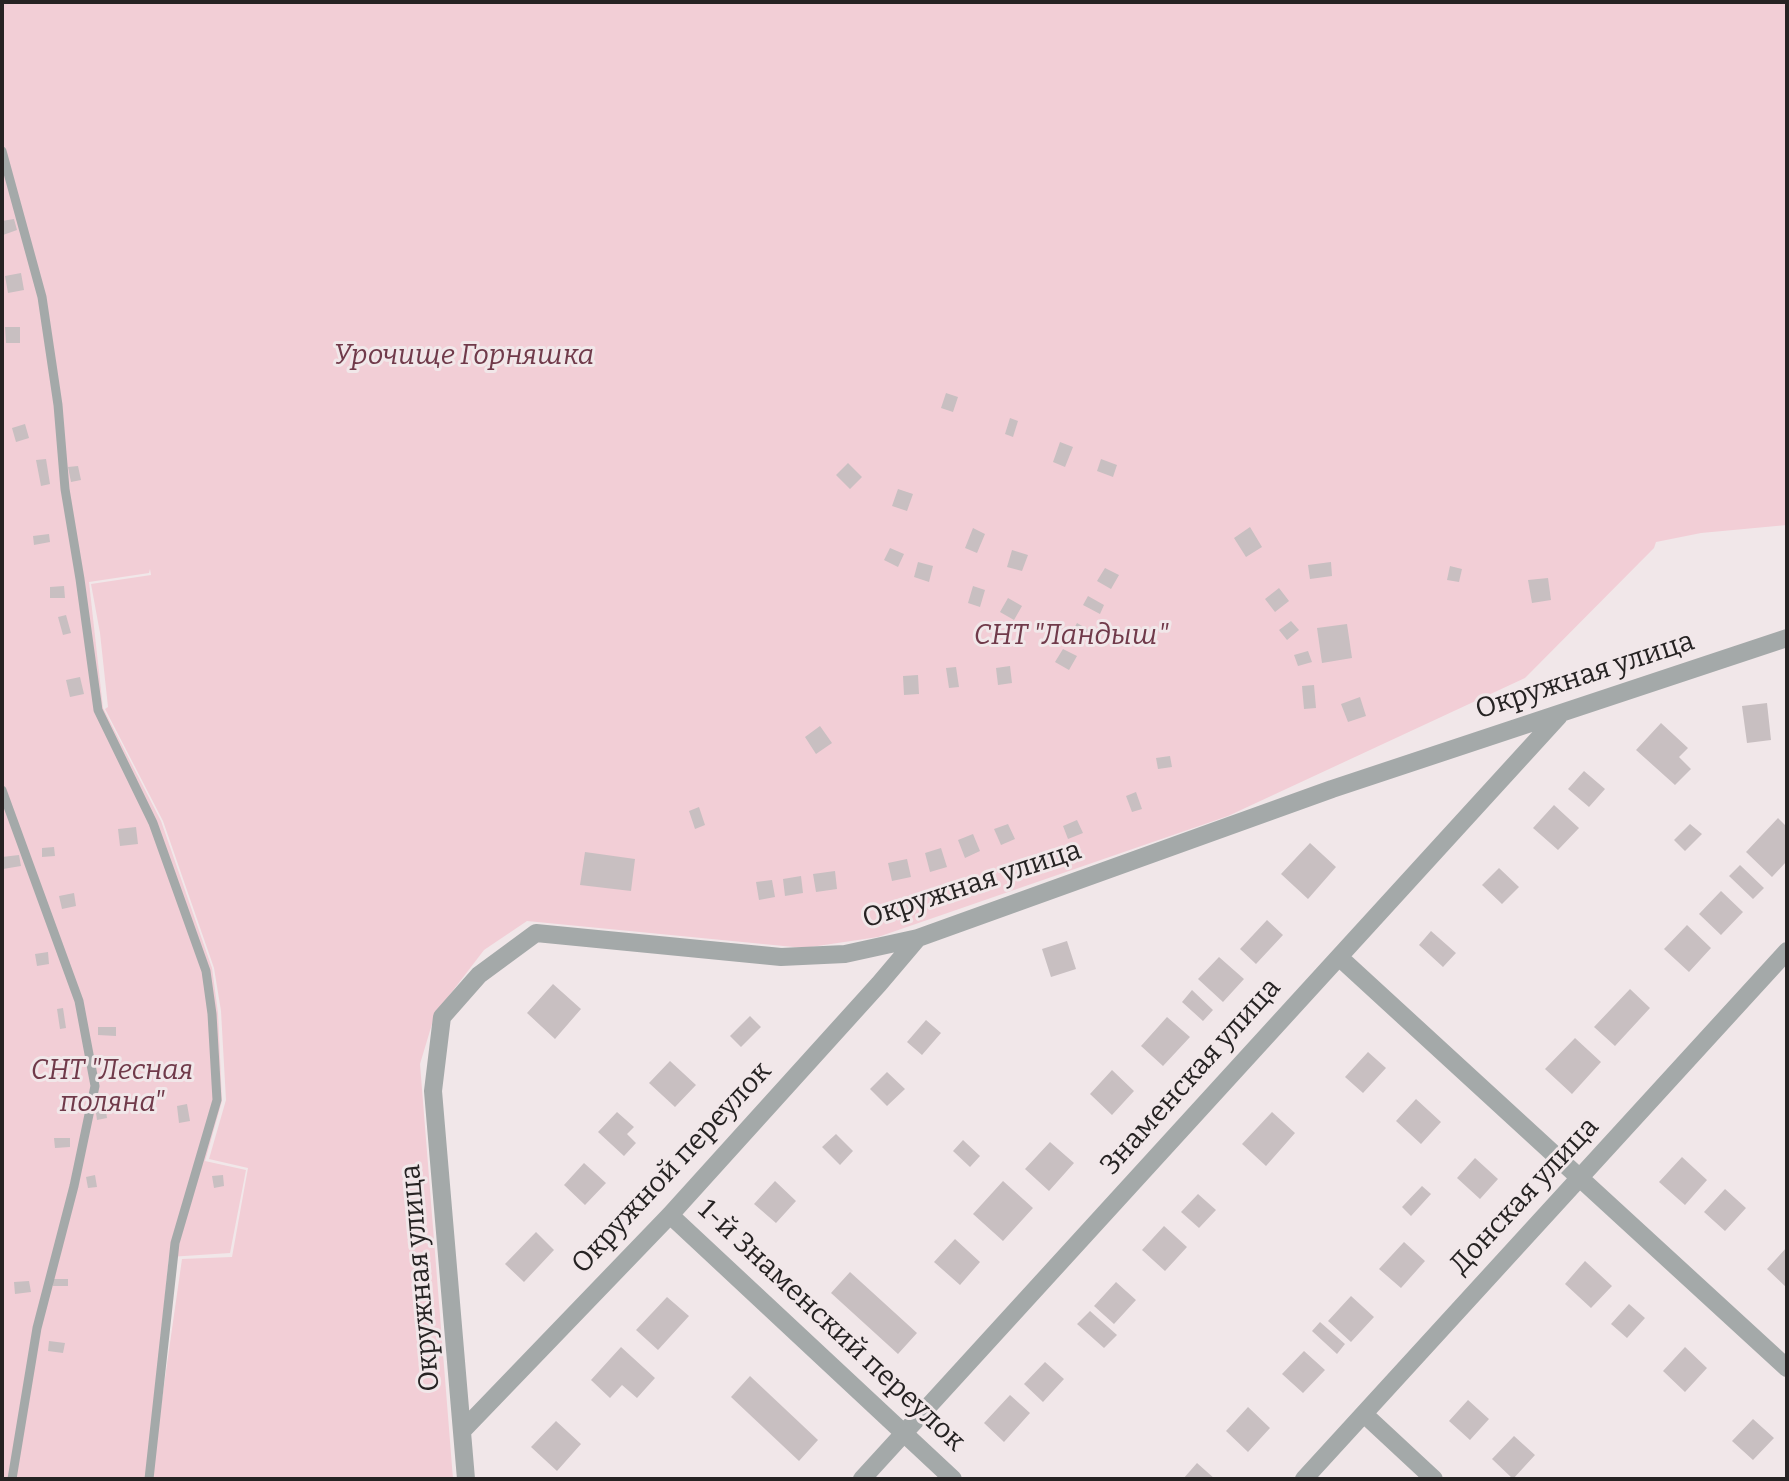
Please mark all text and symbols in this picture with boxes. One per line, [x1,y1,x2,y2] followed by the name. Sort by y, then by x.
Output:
[334,339,594,373] park label: Урочище Горняшка
[974,619,1168,653] park label: СНТ "Ландыш"
[1471,625,1699,727] street label: Окружная улица
[858,834,1086,936] street label: Окружная улица
[1094,972,1288,1182] street label: Знаменская улица
[31,1054,193,1120] park label: СНТ "Лесная поляна"
[565,1055,779,1281] street label: Окружной переулок
[1444,1111,1606,1281] street label: Донская улица
[394,1163,448,1393] street label: Окружная улица
[690,1193,972,1459] street label: 1-й Знаменский переулок

